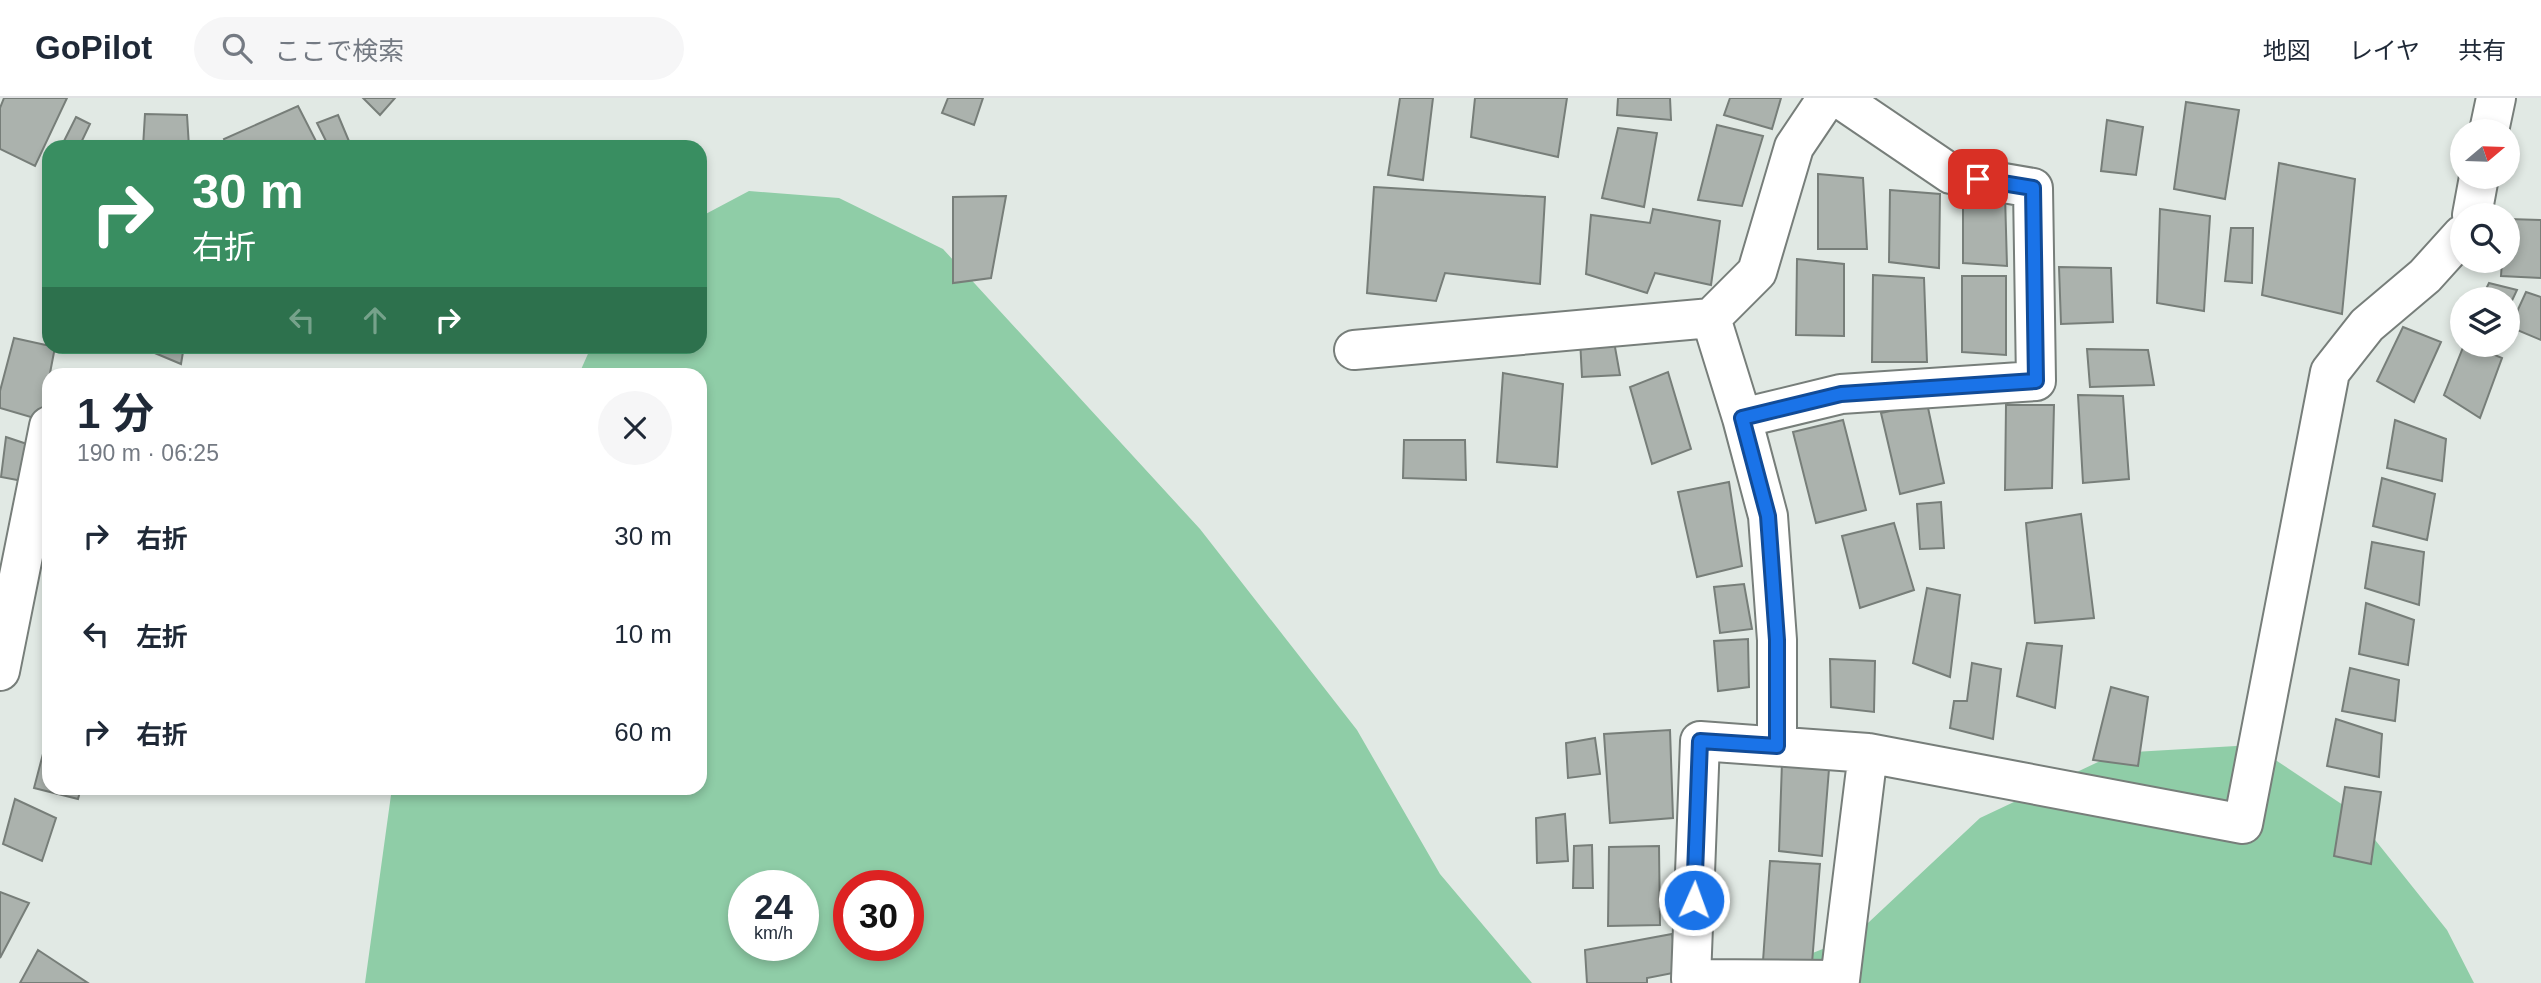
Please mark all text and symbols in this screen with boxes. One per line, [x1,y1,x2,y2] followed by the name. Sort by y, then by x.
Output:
[194,17,684,80] search box
[35,29,152,66] text: GoPilot
[218,29,256,67] icon: search
[274,36,404,66] text: ここで検索
[2263,37,2311,64] text: 地図
[2349,37,2420,64] text: レイヤ
[2458,37,2506,64] text: 共有
[2450,119,2520,189] north arrow
[2450,119,2520,357] map controls
[1948,149,2008,209] pin
[1959,160,1997,198] icon: arrive
[192,164,304,218] text: 30 m
[77,168,168,259] icon: right
[2450,203,2520,273] button: search
[192,229,256,265] text: 右折
[2450,287,2520,357] button: layers
[283,301,321,339] icon: left
[356,301,394,339] icon: ahead
[429,301,467,339] icon: right
[77,390,154,437] text: 1 分
[598,391,672,465] button: close
[77,440,219,466] text: 190 m · 06:25
[77,517,115,555] icon: right
[614,521,672,551] text: 30 m
[136,524,188,554] text: 右折
[77,615,115,653] icon: left
[614,619,672,649] text: 10 m
[136,622,188,652] text: 左折
[77,713,115,751] icon: right
[614,717,672,747] text: 60 m
[136,720,188,750] text: 右折
[1657,863,1731,937] position arrow
[833,870,924,961] speed limit sign: 30
[754,887,793,926] text: 24
[754,923,793,943] text: km/h

